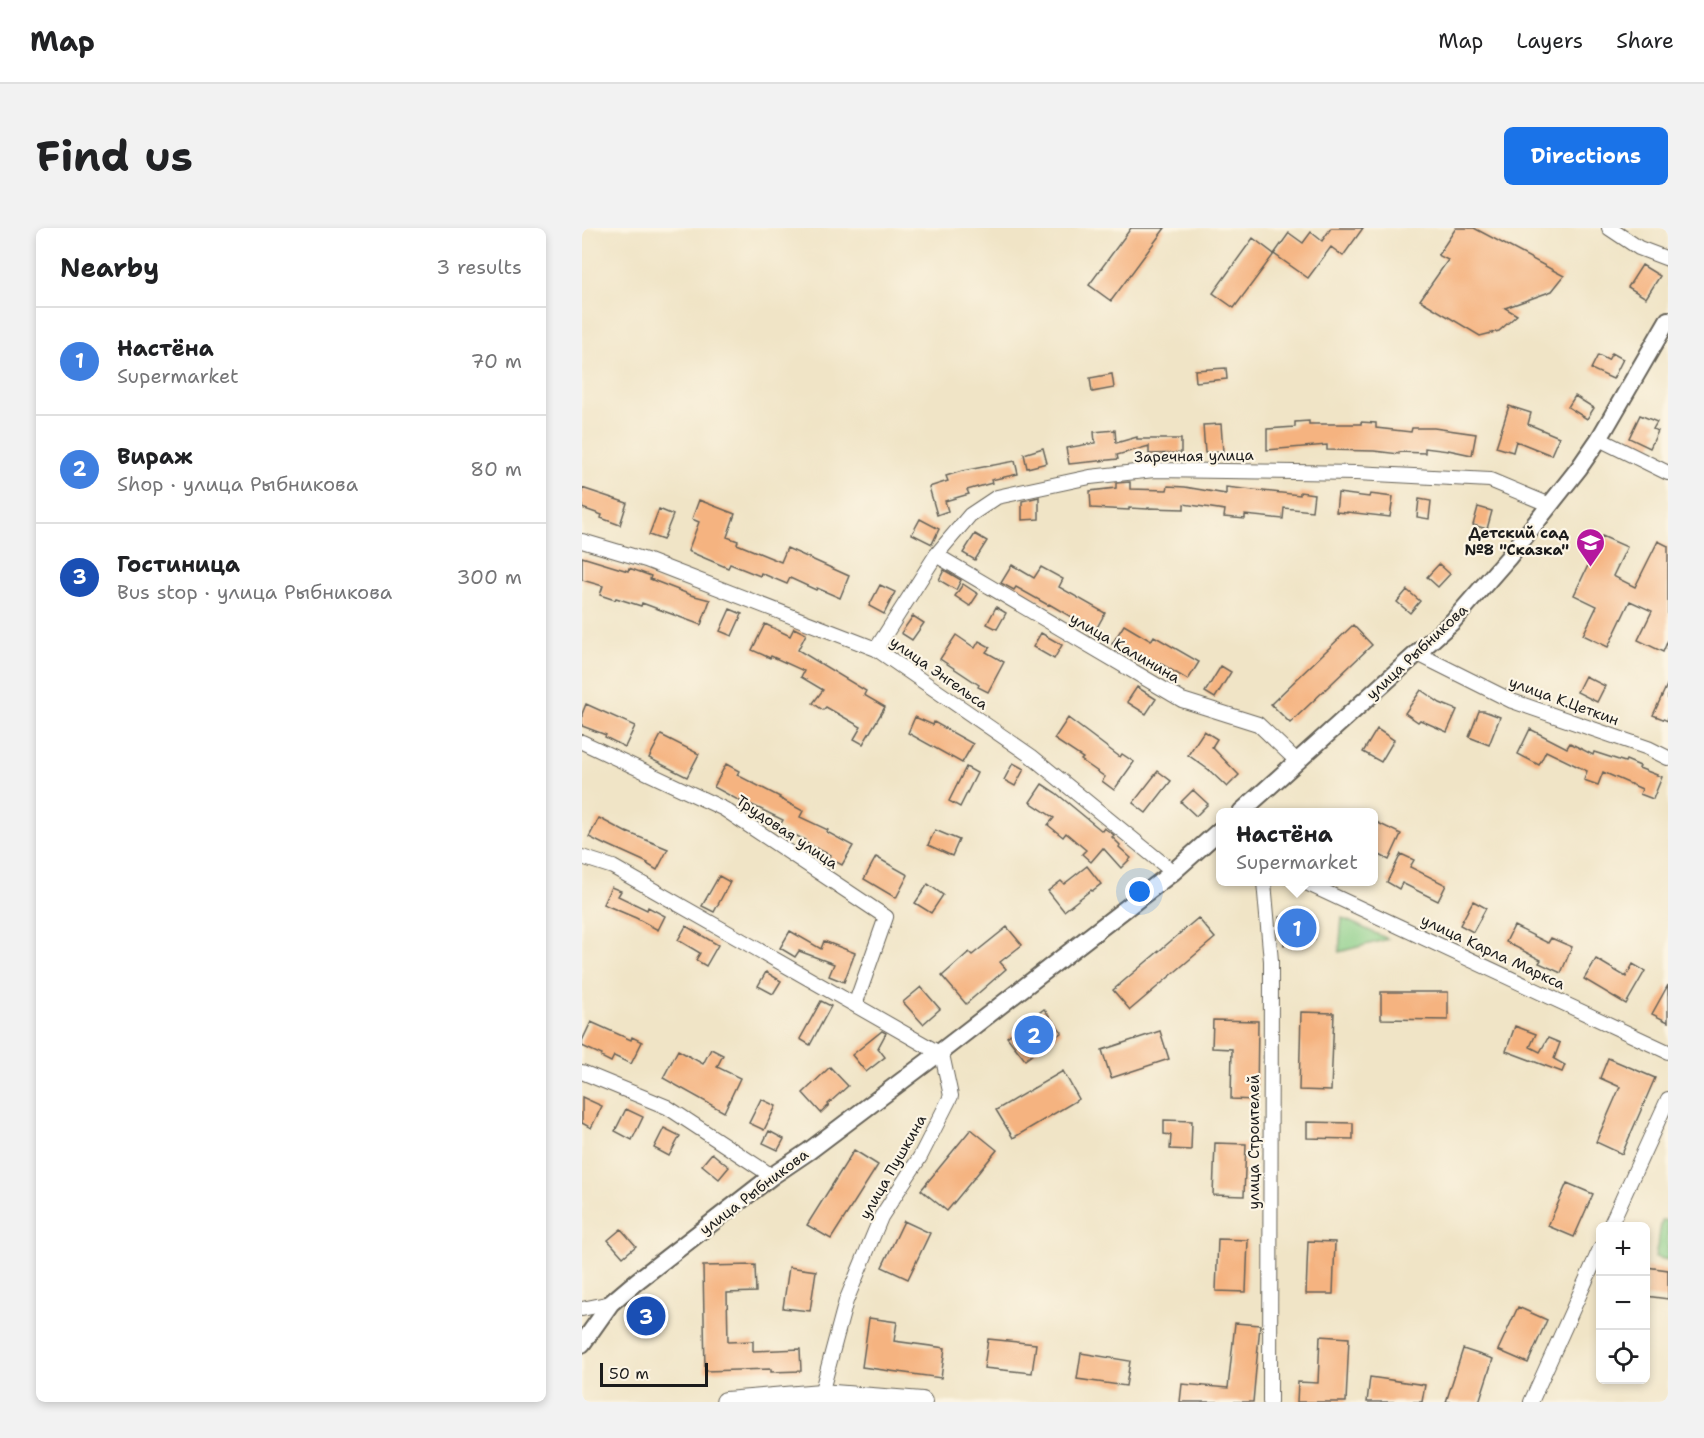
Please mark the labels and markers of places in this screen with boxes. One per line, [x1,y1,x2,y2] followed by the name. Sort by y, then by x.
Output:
[1465,523,1570,560] place label: Детский сад №8 "Сказка"
[1574,526,1606,568] school or university icon: Детский сад №8 "Сказка"
[1278,906,1316,950] pin: 1
[1014,1012,1054,1058] pin: 2
[626,1294,666,1338] pin: 3

